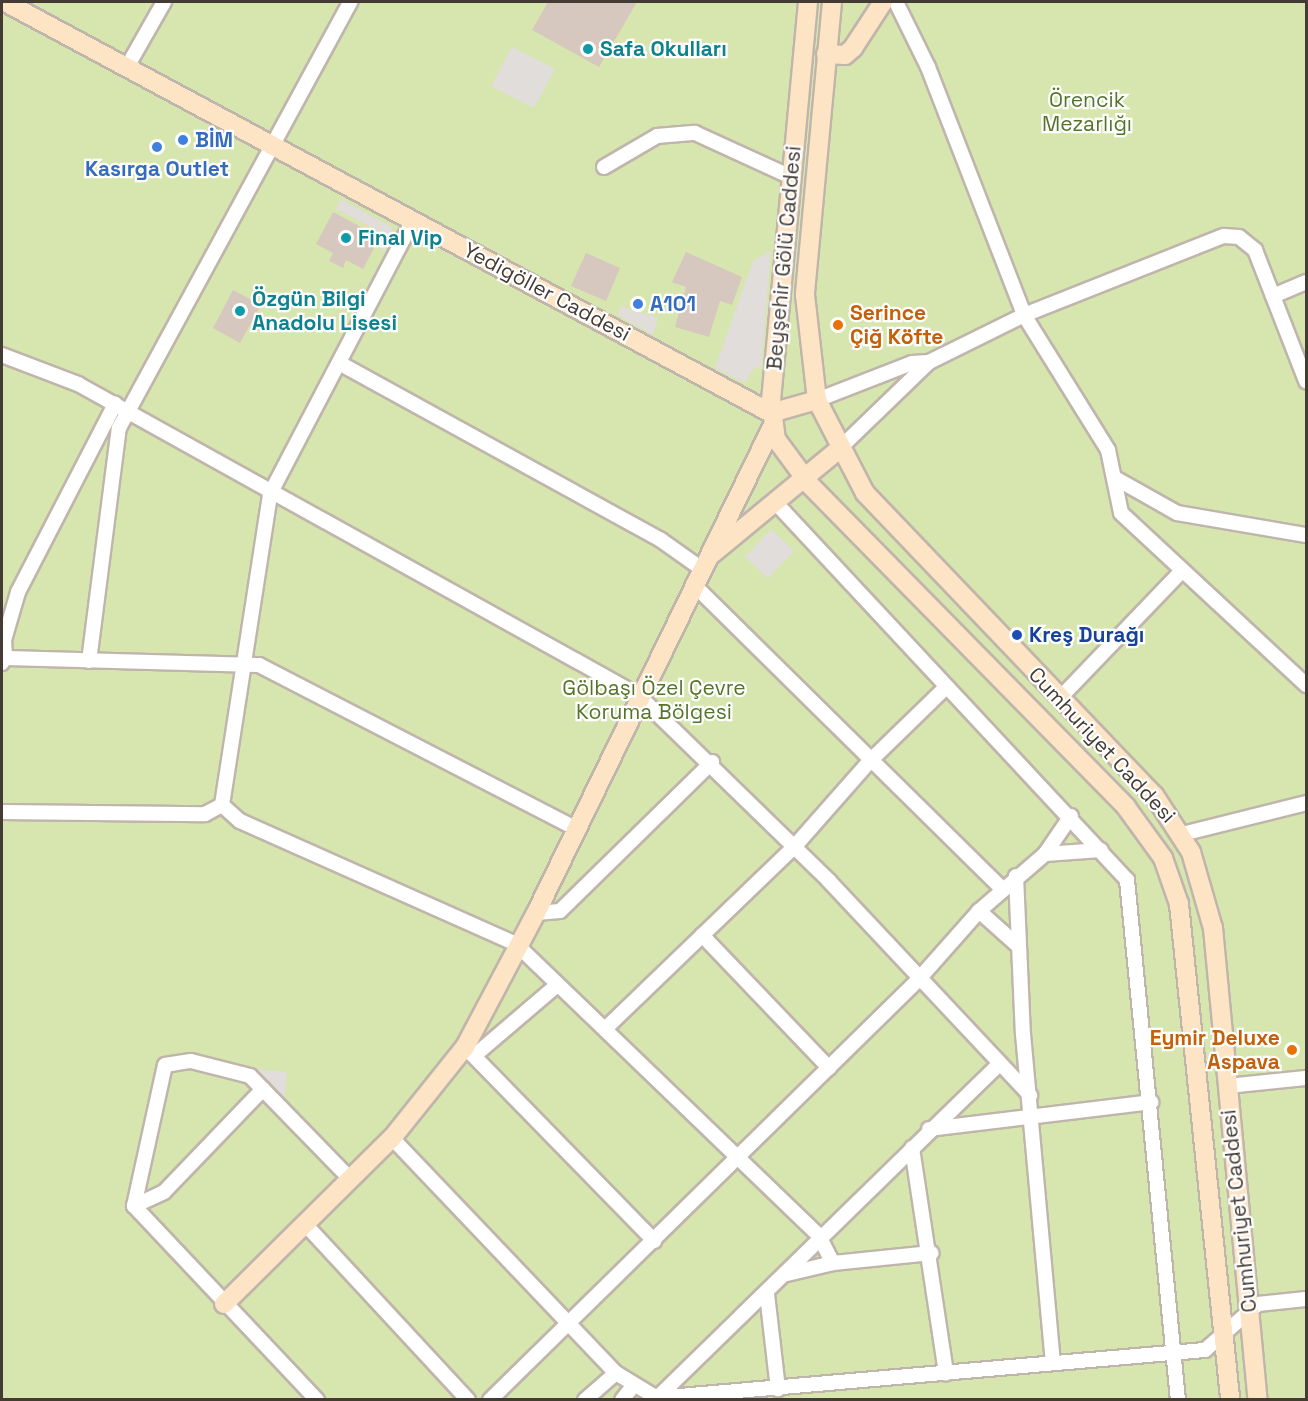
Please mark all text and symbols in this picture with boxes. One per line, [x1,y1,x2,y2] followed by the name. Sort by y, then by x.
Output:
[600,36,727,62] place label: Safa Okulları
[581,42,595,56] marker: Safa Okulları
[1042,87,1132,137] park label: Örencik Mezarlığı
[195,127,233,153] place label: BİM
[176,133,190,147] marker: BİM
[150,140,164,154] marker: Kasırga Outlet
[762,145,806,371] street label: Beyşehir Gölü Caddesi
[85,156,229,182] place label: Kasırga Outlet
[358,225,443,251] place label: Final Vip
[339,231,353,245] marker: Final Vip
[459,237,635,347] street label: Yedigöller Caddesi
[252,286,397,336] place label: Özgün Bilgi Anadolu Lisesi
[650,291,696,317] place label: A101
[631,297,645,311] marker: A101
[850,300,943,350] place label: Serince Çiğ Köfte
[233,304,247,318] marker: Özgün Bilgi Anadolu Lisesi
[831,318,845,332] marker: Serince Çiğ Köfte
[1029,622,1144,648] place label: Kreş Durağı
[1010,628,1024,642] marker: Kreş Durağı
[1023,662,1181,828] street label: Cumhuriyet Caddesi
[562,675,746,725] park label: Gölbaşı Özel Çevre Koruma Bölgesi
[1150,1025,1280,1075] place label: Eymir Deluxe Aspava
[1285,1043,1299,1057] marker: Eymir Deluxe Aspava
[1216,1108,1262,1314] street label: Cumhuriyet Caddesi

